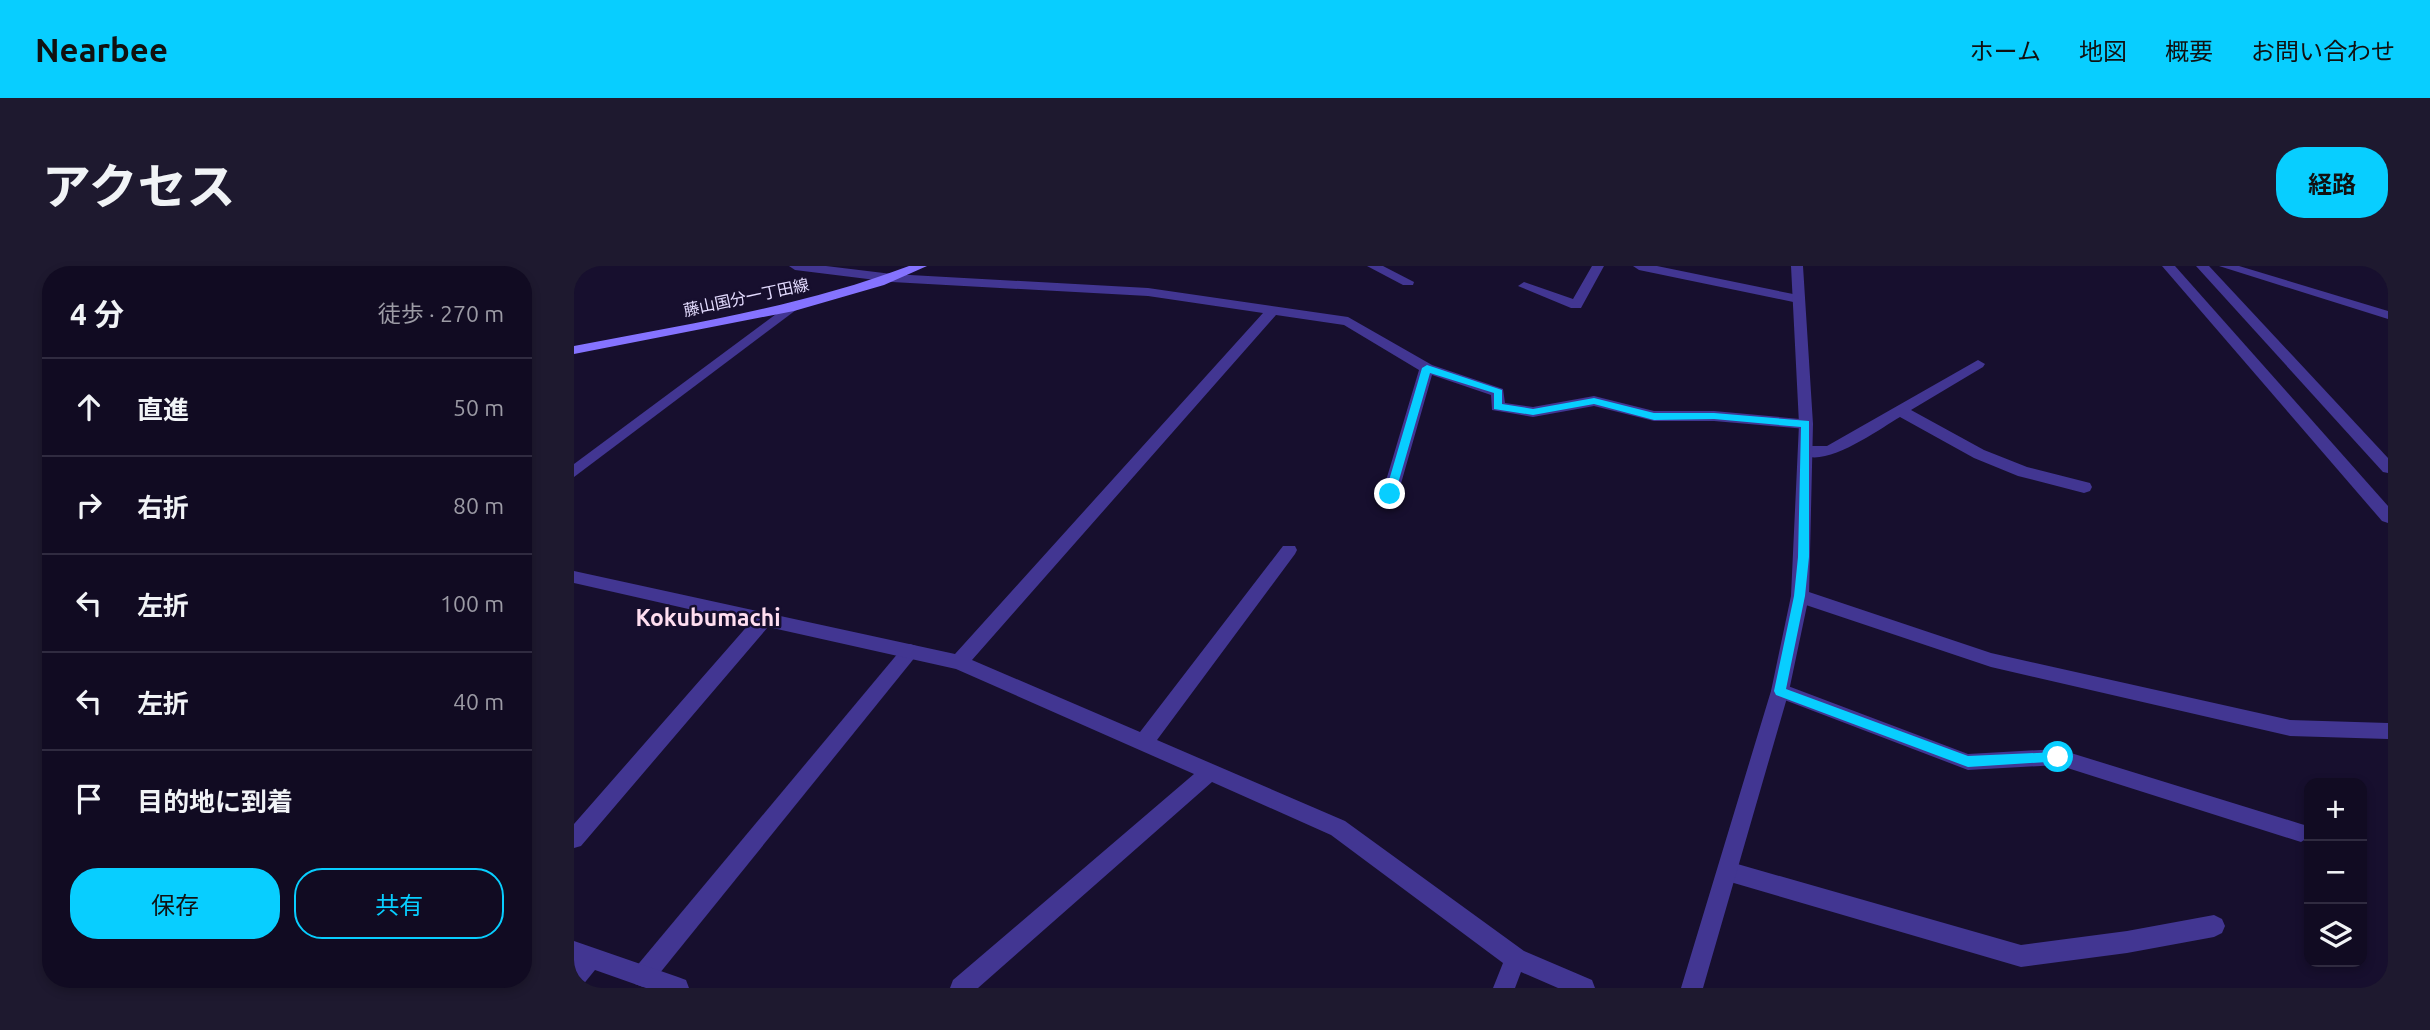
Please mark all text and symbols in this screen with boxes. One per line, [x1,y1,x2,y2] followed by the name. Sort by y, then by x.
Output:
[35,31,168,68] text: Nearbee
[1970,38,2041,65] text: ホーム
[2079,38,2127,65] text: 地図
[2165,38,2213,65] text: 概要
[2251,38,2395,65] text: お問い合わせ
[2276,147,2388,218] button: 経路
[42,158,236,213] text: アクセス
[682,275,810,319] street label: 藤山国分一丁田線
[70,297,124,331] text: 4 分
[378,301,504,326] text: 徒歩 · 270 m
[70,388,108,426] icon: ahead
[137,395,189,424] text: 直進
[453,395,504,420] text: 50 m
[1374,478,1405,509] route end
[70,486,108,524] icon: right
[137,493,189,522] text: 右折
[453,493,504,518] text: 80 m
[70,584,108,622] icon: left
[137,591,189,620] text: 左折
[440,591,504,616] text: 100 m
[635,605,781,630] district label: Kokubumachi
[70,682,108,720] icon: left
[137,689,189,718] text: 左折
[453,689,504,714] text: 40 m
[2042,741,2073,772] route start
[2304,778,2367,967] map controls
[2304,778,2367,841] button: +
[70,780,108,818] icon: arrive
[137,787,293,816] text: 目的地に到着
[2304,841,2367,904] button: −
[70,868,280,939] button: 保存
[294,868,504,939] button: 共有
[2304,904,2367,967] button: layers

